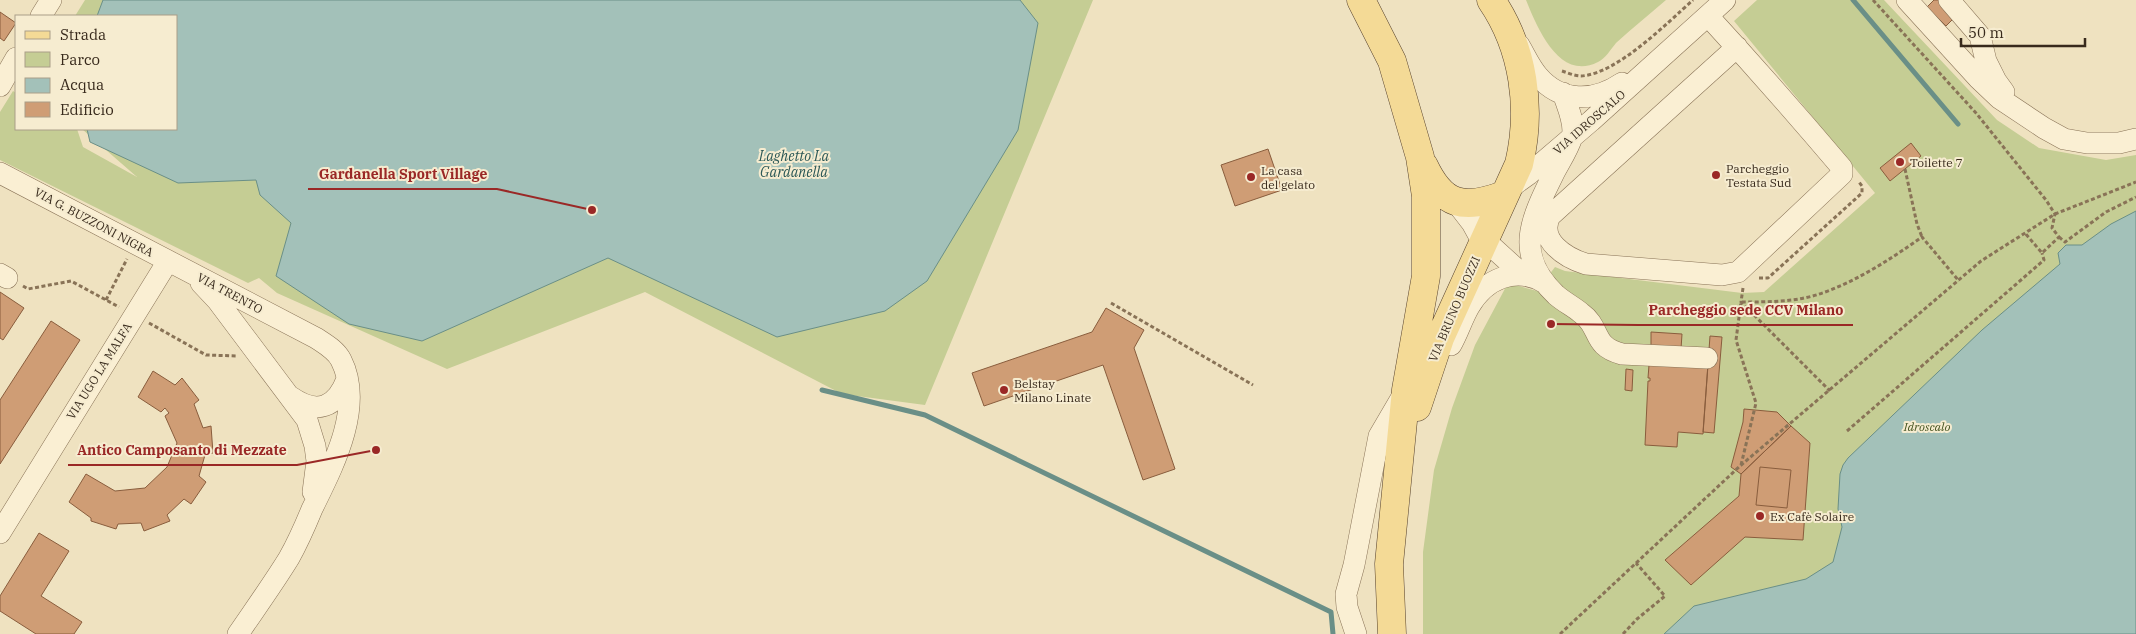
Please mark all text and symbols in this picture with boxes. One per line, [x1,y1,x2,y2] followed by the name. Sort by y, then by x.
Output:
[15,15,178,130] legend
[1961,15,2085,47] scale bar
[1968,23,2004,42] text: 50 m
[60,25,106,44] text: Strada
[60,50,100,69] text: Parco
[60,75,104,94] text: Acqua
[1550,87,1628,157] street label: VIA IDROSCALO
[60,100,114,119] text: Edificio
[758,147,830,181] water label: Laghetto La Gardanella
[1910,155,1963,170] place label: Toilette 7
[1894,156,1906,168] marker: Toilette 7
[308,160,497,189] callout: Gardanella Sport Village
[1726,161,1792,190] place label: Parcheggio Testata Sud
[1261,163,1315,192] place label: La casa del gelato
[319,165,487,183] text: Gardanella Sport Village
[1710,169,1722,181] marker: Parcheggio Testata Sud
[1245,171,1257,183] marker: La casa del gelato
[32,184,157,260] street label: VIA G. BUZZONI NIGRA
[1425,254,1483,364] street label: VIA BRUNO BUOZZI
[195,269,265,317] street label: VIA TRENTO
[1638,296,1853,325] callout: Parcheggio sede CCV Milano
[1649,301,1843,319] text: Parcheggio sede CCV Milano
[63,319,135,422] street label: VIA UGO LA MALFA
[1014,376,1091,405] place label: Belstay Milano Linate
[998,384,1010,396] marker: Belstay Milano Linate
[1903,419,1950,434] park label: Idroscalo
[68,436,297,465] callout: Antico Camposanto di Mezzate
[77,441,287,459] text: Antico Camposanto di Mezzate
[1770,509,1854,524] place label: Ex Cafè Solaire
[1754,510,1766,522] marker: Ex Cafè Solaire

